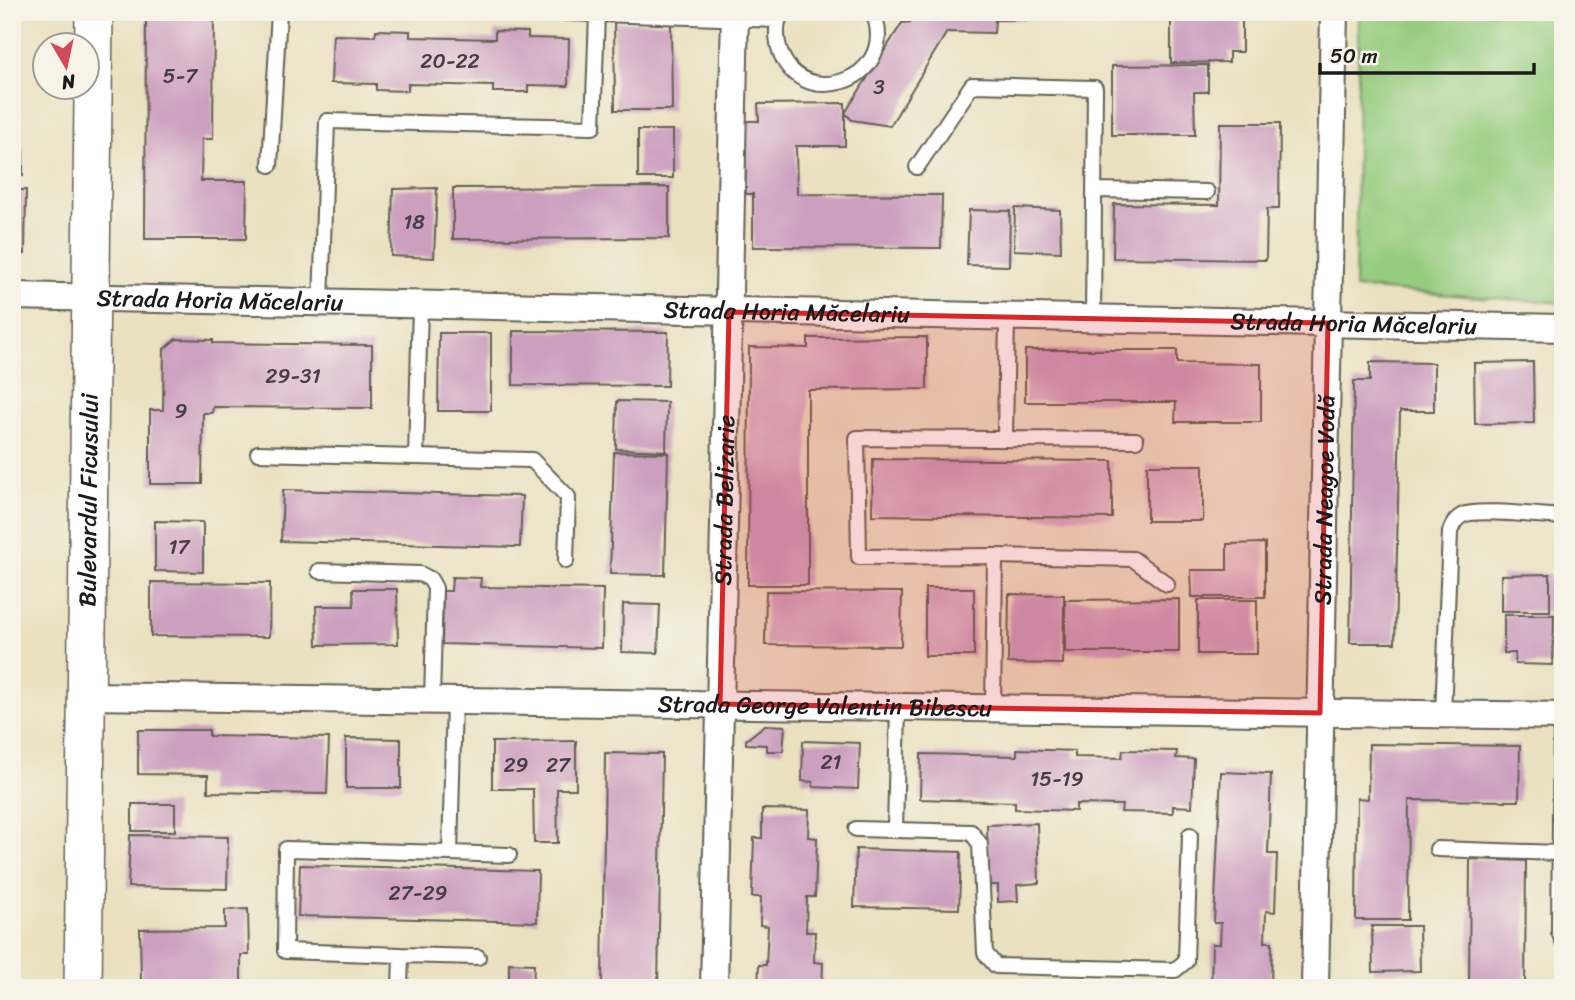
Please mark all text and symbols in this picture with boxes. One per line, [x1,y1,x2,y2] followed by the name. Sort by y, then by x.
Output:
[32,32,102,102] north arrow
[1320,32,1533,76] scale bar
[1330,37,1378,75] text: 50 m
[420,42,480,80] house number: 20-22
[163,57,199,95] house number: 5-7
[59,65,79,100] text: N
[873,68,885,106] house number: 3
[403,203,425,241] house number: 18
[96,277,344,324] street label: Strada Horia Măcelariu
[663,288,911,336] street label: Strada Horia Măcelariu
[1230,300,1478,347] street label: Strada Horia Măcelariu
[265,357,321,395] house number: 29-31
[175,392,188,430] house number: 9
[66,393,111,607] street label: Bulevardul Ficusului
[1301,394,1348,605] street label: Strada Neagoe Vodă
[702,414,747,586] street label: Strada Belizarie
[169,528,192,566] house number: 17
[658,683,992,729] street label: Strada George Valentin Bibescu
[820,743,842,781] house number: 21
[503,746,529,784] house number: 29
[546,746,572,784] house number: 27
[1030,760,1084,798] house number: 15-19
[389,874,448,912] house number: 27-29

